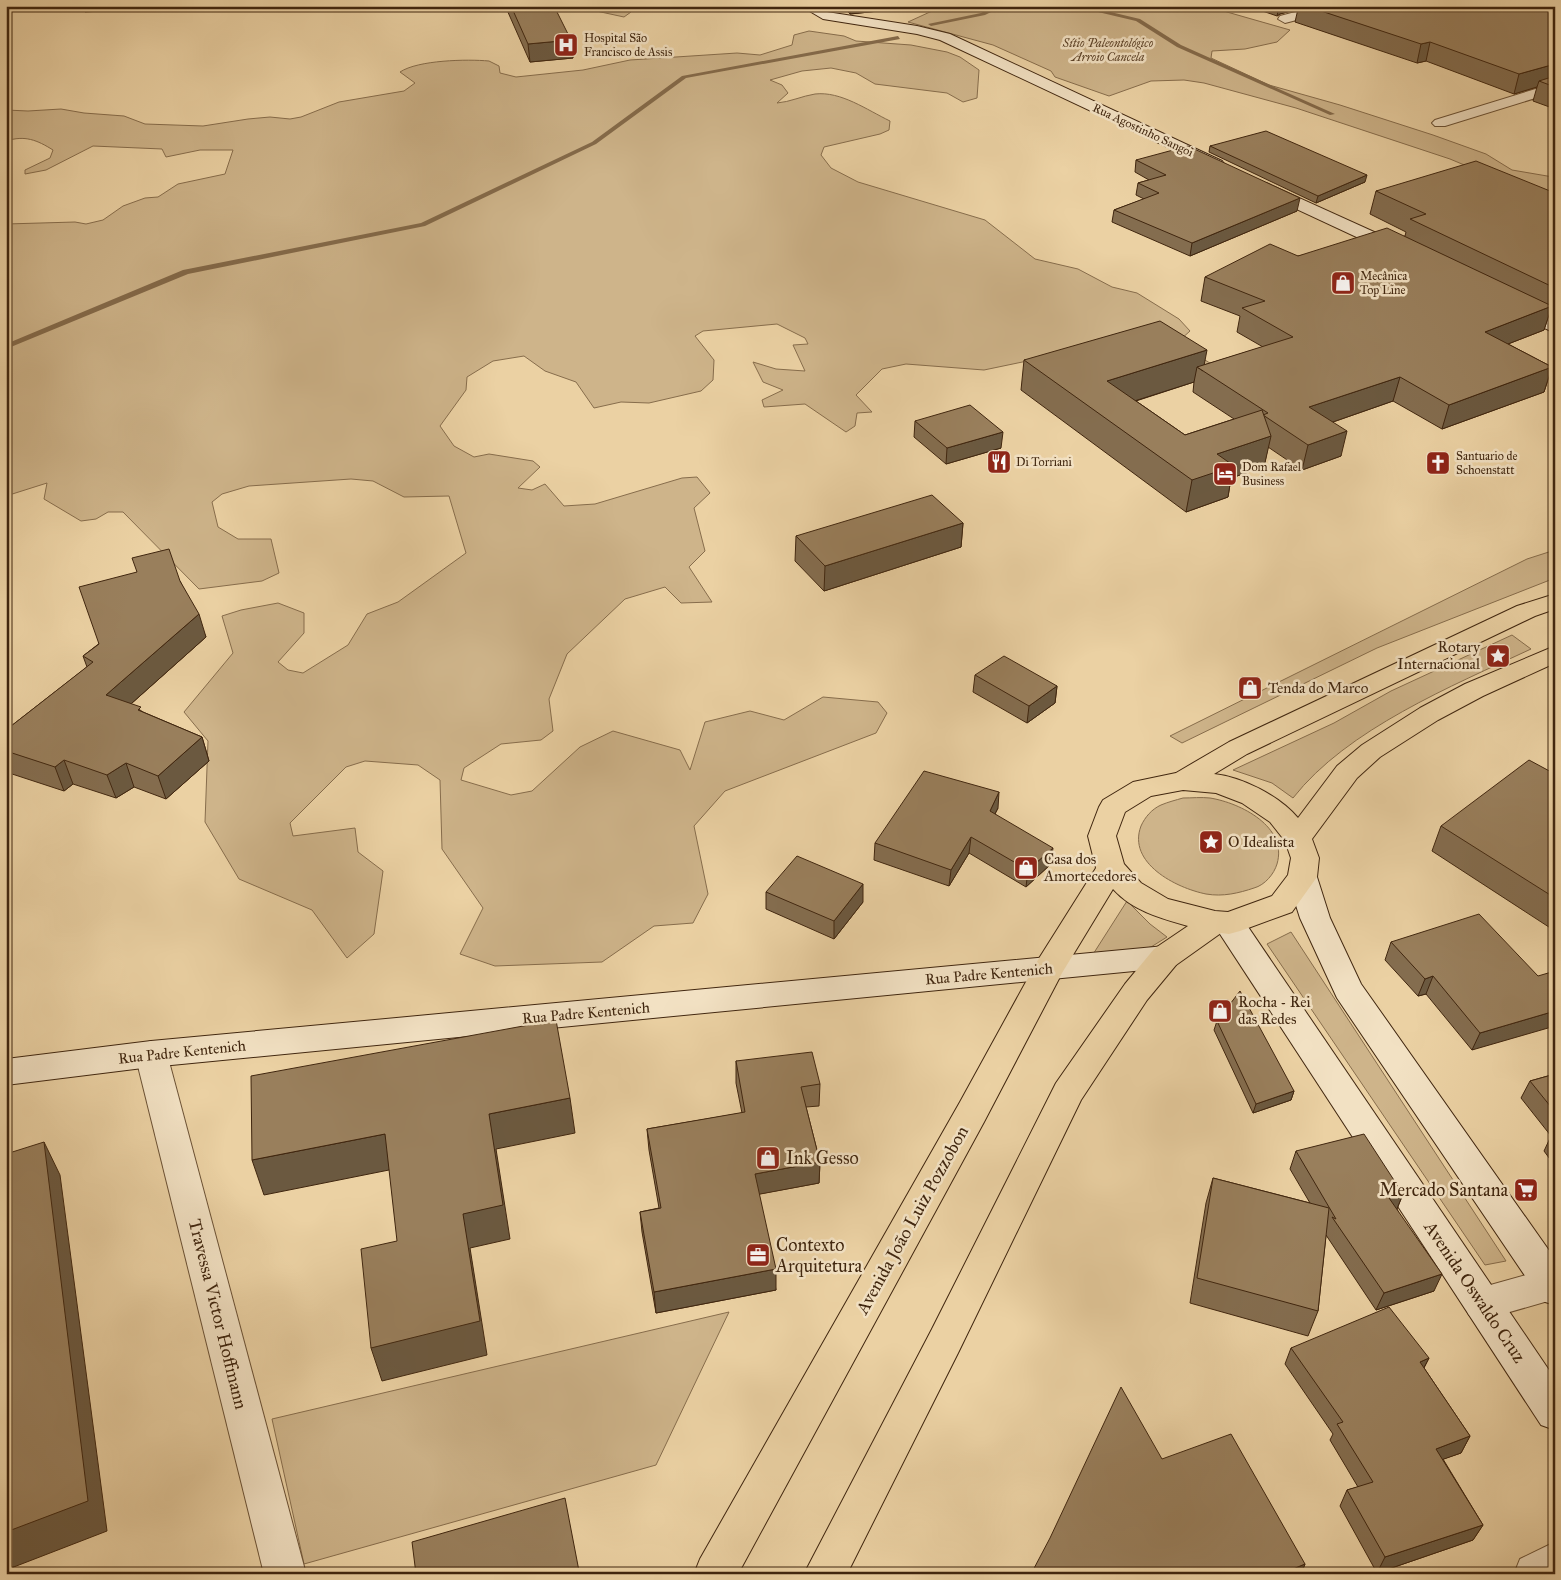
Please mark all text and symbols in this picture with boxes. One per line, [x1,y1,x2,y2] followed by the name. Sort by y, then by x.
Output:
[584,31,672,59] place label: Hospital São Francisco de Assis
[553,32,579,58] hospital icon: Hospital São Francisco de Assis
[1062,36,1154,64] park label: Sítio Paleontológico Arroio Cancela
[1090,101,1196,161] street label: Rua Agostinho Sangoi
[1360,269,1408,297] place label: Mecânica Top Line
[1330,270,1356,296] shop icon: Mecânica Top Line
[986,449,1012,475] restaurant icon: Di Torriani
[1456,449,1518,477] place label: Santuario de Schoenstatt
[1425,450,1451,476] church icon: Santuario de Schoenstatt
[1016,455,1073,469] place label: Di Torriani
[1242,460,1302,488] place label: Dom Rafael Business
[1212,461,1238,487] hotel icon: Dom Rafael Business
[1397,638,1481,673] place label: Rotary Internacional
[1485,643,1511,669] place icon: Rotary Internacional
[1237,675,1263,701] shop icon: Tenda do Marco
[1268,679,1369,697] place label: Tenda do Marco
[1198,829,1224,855] place icon: O Idealista
[1228,833,1295,851] place label: O Idealista
[1043,850,1136,885] place label: Casa dos Amortecedores
[1013,855,1039,881] shop icon: Casa dos Amortecedores
[924,959,1054,989] street label: Rua Padre Kentenich
[1238,993,1311,1028] place label: Rocha - Rei das Redes
[521,998,651,1028] street label: Rua Padre Kentenich
[1207,998,1233,1024] shop icon: Rocha - Rei das Redes
[117,1036,247,1068] street label: Rua Padre Kentenich
[851,1122,974,1319] street label: Avenida João Luiz Pozzobon
[755,1145,781,1171] shop icon: Ink Gesso
[786,1147,859,1169] place label: Ink Gesso
[1513,1177,1539,1203] supermarket icon: Mercado Santana
[1379,1179,1508,1201] place label: Mercado Santana
[1419,1216,1531,1367] street label: Avenida Oswaldo Cruz
[184,1217,252,1412] street label: Travessa Victor Hoffmann
[775,1234,862,1278] place label: Contexto Arquitetura
[745,1242,771,1268] office icon: Contexto Arquitetura

